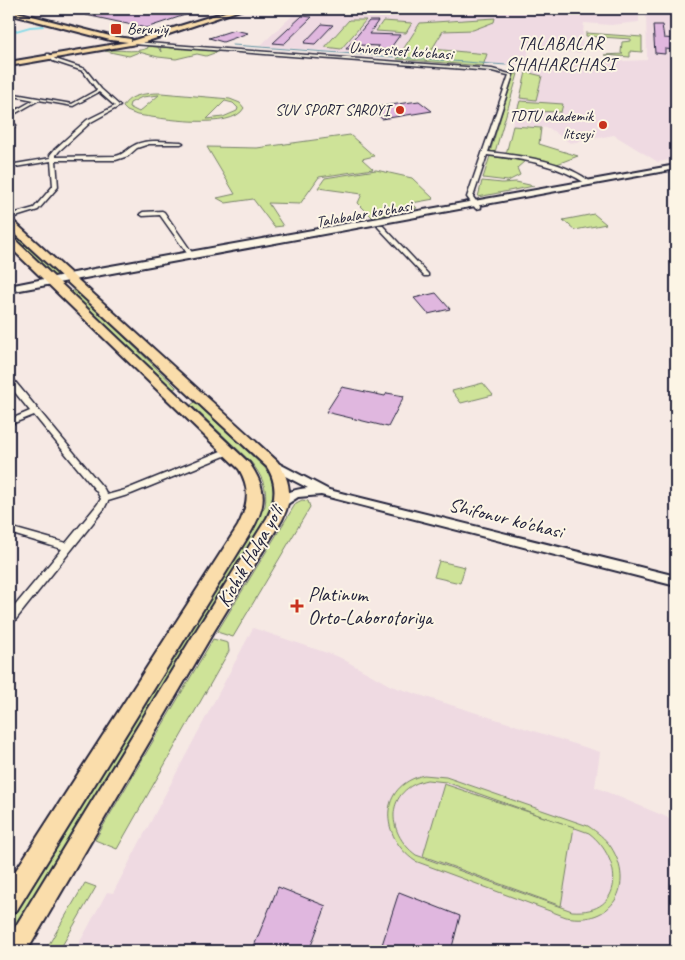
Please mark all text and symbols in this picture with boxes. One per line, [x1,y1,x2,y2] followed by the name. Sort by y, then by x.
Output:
[127,19,169,39] place label: Beruniy
[109,22,123,36] marker: Beruniy
[506,32,619,75] district label: TALABALAR SHAHARCHASI
[348,37,456,65] street label: Universitet ko'chasi
[275,100,394,120] place label: SUV SPORT SAROYI
[394,104,406,116] marker: SUV SPORT SAROYI
[509,106,595,144] place label: TDTU akademik litseyi
[597,119,609,131] marker: TDTU akademik litseyi
[315,195,415,232] street label: Talabalar ko'chasi
[446,492,568,545] street label: Shifonur ko'chasi
[211,499,290,611] street label: Kichik Halqa yo'li
[308,582,434,630] place label: Platinum Orto-Laborotoriya
[290,599,304,613] marker: Platinum Orto-Laborotoriya

